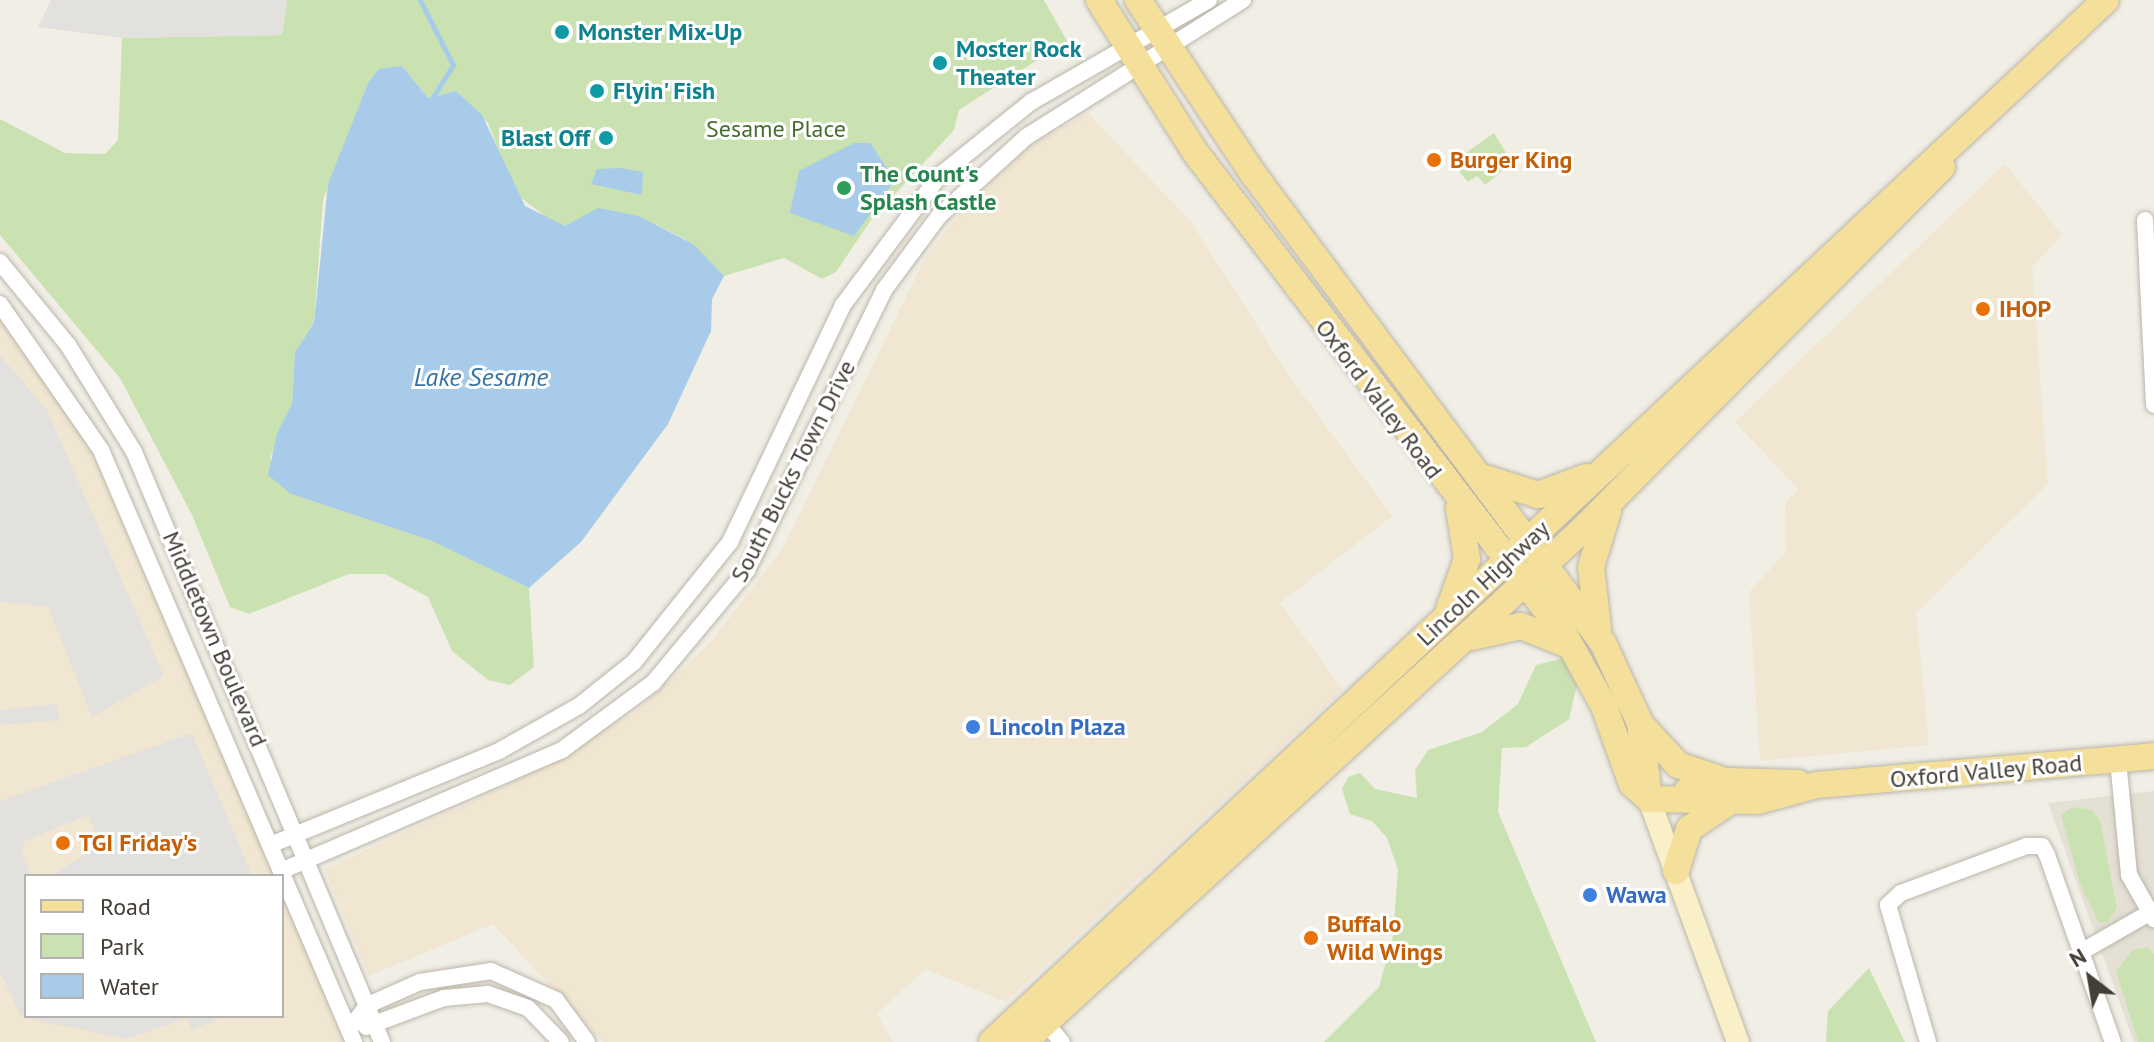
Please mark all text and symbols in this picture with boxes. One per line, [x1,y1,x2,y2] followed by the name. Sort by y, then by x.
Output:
[578,18,742,46] place label: Monster Mix-Up
[553,23,571,41] marker: Monster Mix-Up
[956,35,1082,91] place label: Moster Rock Theater
[931,54,949,72] marker: Moster Rock Theater
[613,77,717,105] place label: Flyin' Fish
[588,82,606,100] marker: Flyin' Fish
[706,115,846,143] park label: Sesame Place
[501,124,590,152] place label: Blast Off
[597,129,615,147] marker: Blast Off
[1450,146,1572,174] place label: Burger King
[1425,151,1443,169] marker: Burger King
[860,160,997,216] place label: The Count's Splash Castle
[835,179,853,197] marker: The Count's Splash Castle
[1999,295,2051,323] place label: IHOP
[1974,300,1992,318] marker: IHOP
[1309,313,1449,485] street label: Oxford Valley Road
[724,355,862,587] street label: South Bucks Town Drive
[414,361,548,393] water label: Lake Sesame
[1411,514,1555,652] street label: Lincoln Highway
[157,527,273,751] street label: Middletown Boulevard
[989,713,1126,741] place label: Lincoln Plaza
[964,718,982,736] marker: Lincoln Plaza
[1888,748,2084,794] street label: Oxford Valley Road
[79,829,197,857] place label: TGI Friday's
[54,834,72,852] marker: TGI Friday's
[24,874,284,1018] legend
[1606,881,1667,909] place label: Wawa
[1581,886,1599,904] marker: Wawa
[100,891,151,922] text: Road
[1327,910,1443,966] place label: Buffalo Wild Wings
[1302,929,1320,947] marker: Buffalo Wild Wings
[100,931,144,962] text: Park
[2050,938,2130,1018] north arrow
[2064,942,2091,973] text: N
[100,971,159,1002] text: Water

